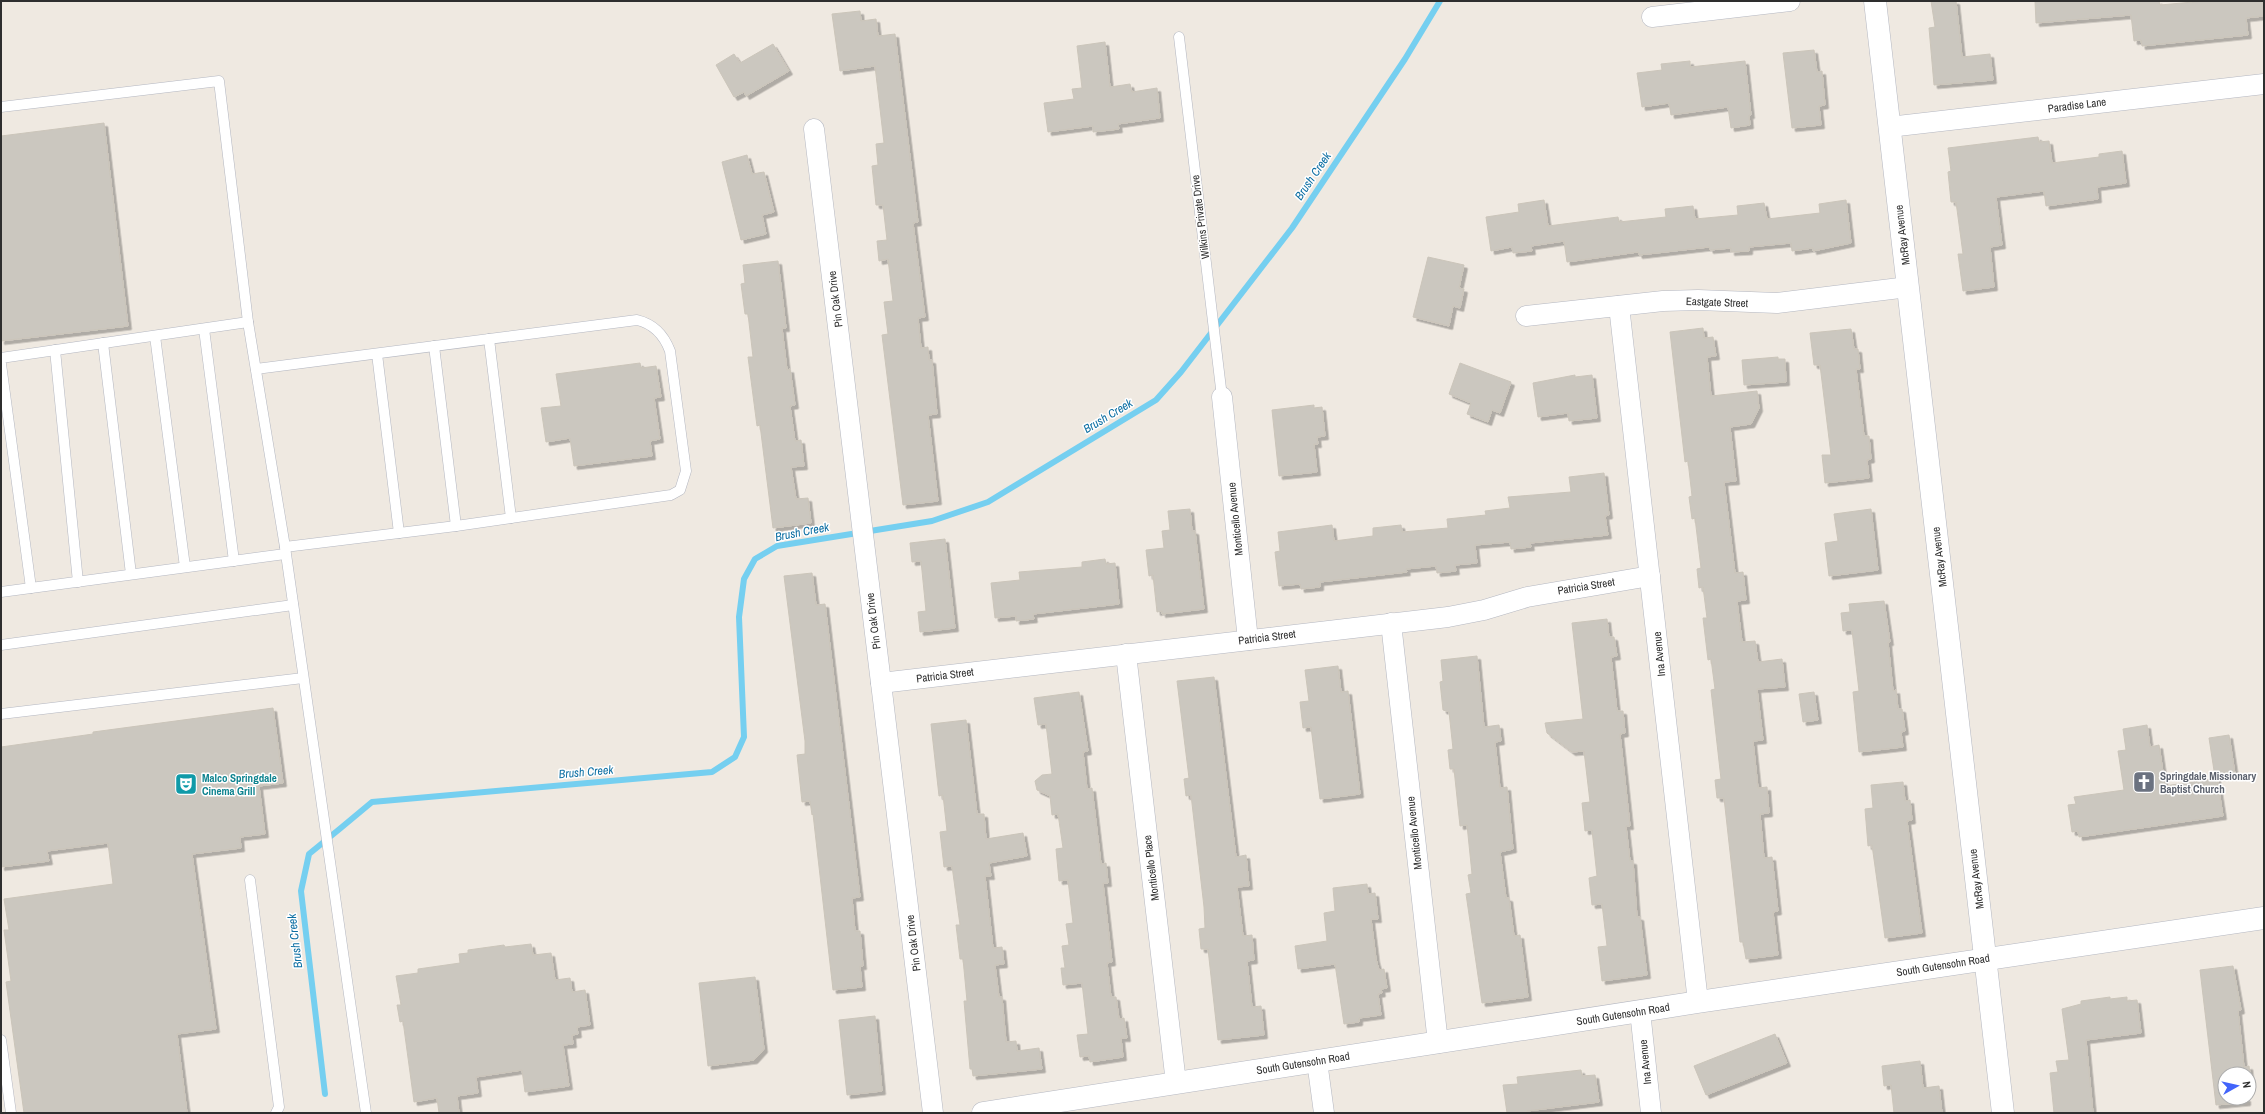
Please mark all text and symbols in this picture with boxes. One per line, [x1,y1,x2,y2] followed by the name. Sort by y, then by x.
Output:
[2047,94,2107,116] street label: Paradise Lane
[1291,148,1336,203] water label: Brush Creek
[1188,174,1212,260] street label: Wilkins Private Drive
[1891,204,1913,266] street label: McRay Avenue
[825,270,845,328] street label: Pin Oak Drive
[1686,294,1749,310] street label: Eastgate Street
[1080,395,1136,437] water label: Brush Creek
[1224,482,1246,556] street label: Monticello Avenue
[774,519,831,545] water label: Brush Creek
[1928,526,1950,588] street label: McRay Avenue
[1556,574,1616,597] street label: Patricia Street
[863,592,883,650] street label: Pin Oak Drive
[1238,626,1297,647] street label: Patricia Street
[1650,631,1668,677] street label: Ina Avenue
[916,664,975,685] street label: Patricia Street
[558,762,615,782] water label: Brush Creek
[2131,769,2157,795] church icon: Springdale Missionary Baptist Church
[2160,769,2256,796] place label: Springdale Missionary Baptist Church
[173,771,199,797] theatre icon: Malco Springdale Cinema Grill
[202,771,277,798] place label: Malco Springdale Cinema Grill
[1403,796,1425,870] street label: Monticello Avenue
[1140,834,1162,902] street label: Monticello Place
[1965,848,1987,910] street label: McRay Avenue
[284,912,306,969] water label: Brush Creek
[903,914,923,972] street label: Pin Oak Drive
[1895,951,1991,979] street label: South Gutensohn Road
[1575,1000,1671,1028] street label: South Gutensohn Road
[1636,1039,1654,1085] street label: Ina Avenue
[1255,1049,1351,1077] street label: South Gutensohn Road
[2217,1066,2257,1106] north arrow
[2240,1080,2254,1089] text: N

